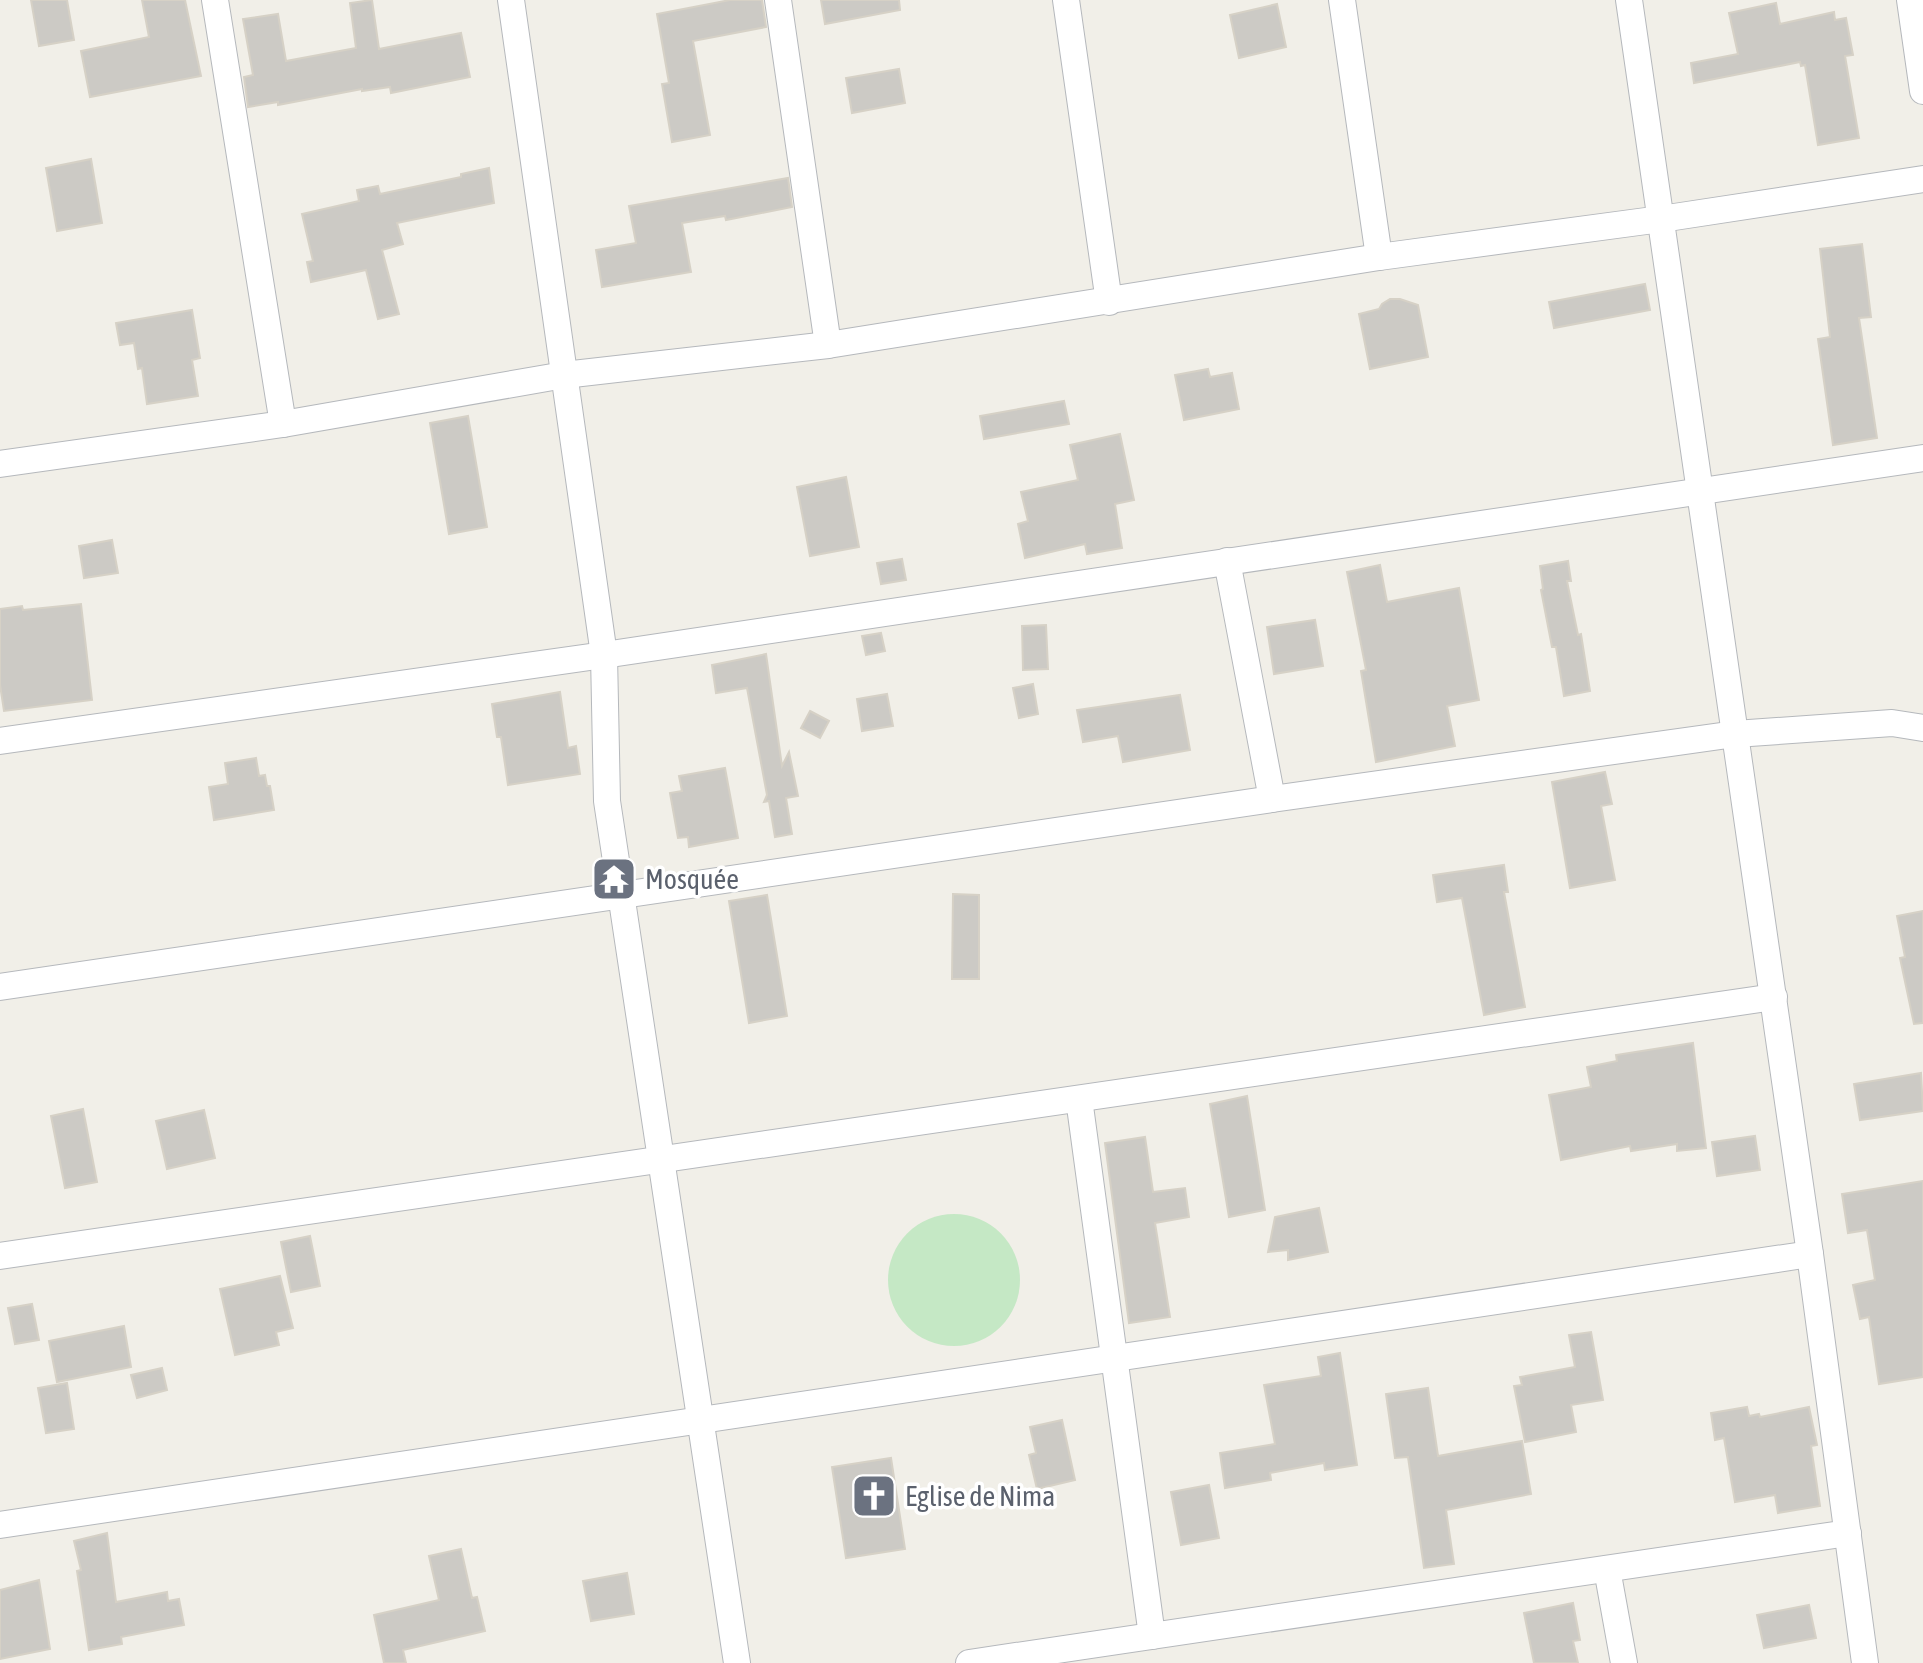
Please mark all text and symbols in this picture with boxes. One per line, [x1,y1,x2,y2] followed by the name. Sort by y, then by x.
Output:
[590,855,638,903] temple icon: Mosquée
[645,863,739,895] place label: Mosquée
[850,1472,898,1520] church icon: Eglise de Nima
[905,1480,1055,1512] place label: Eglise de Nima

